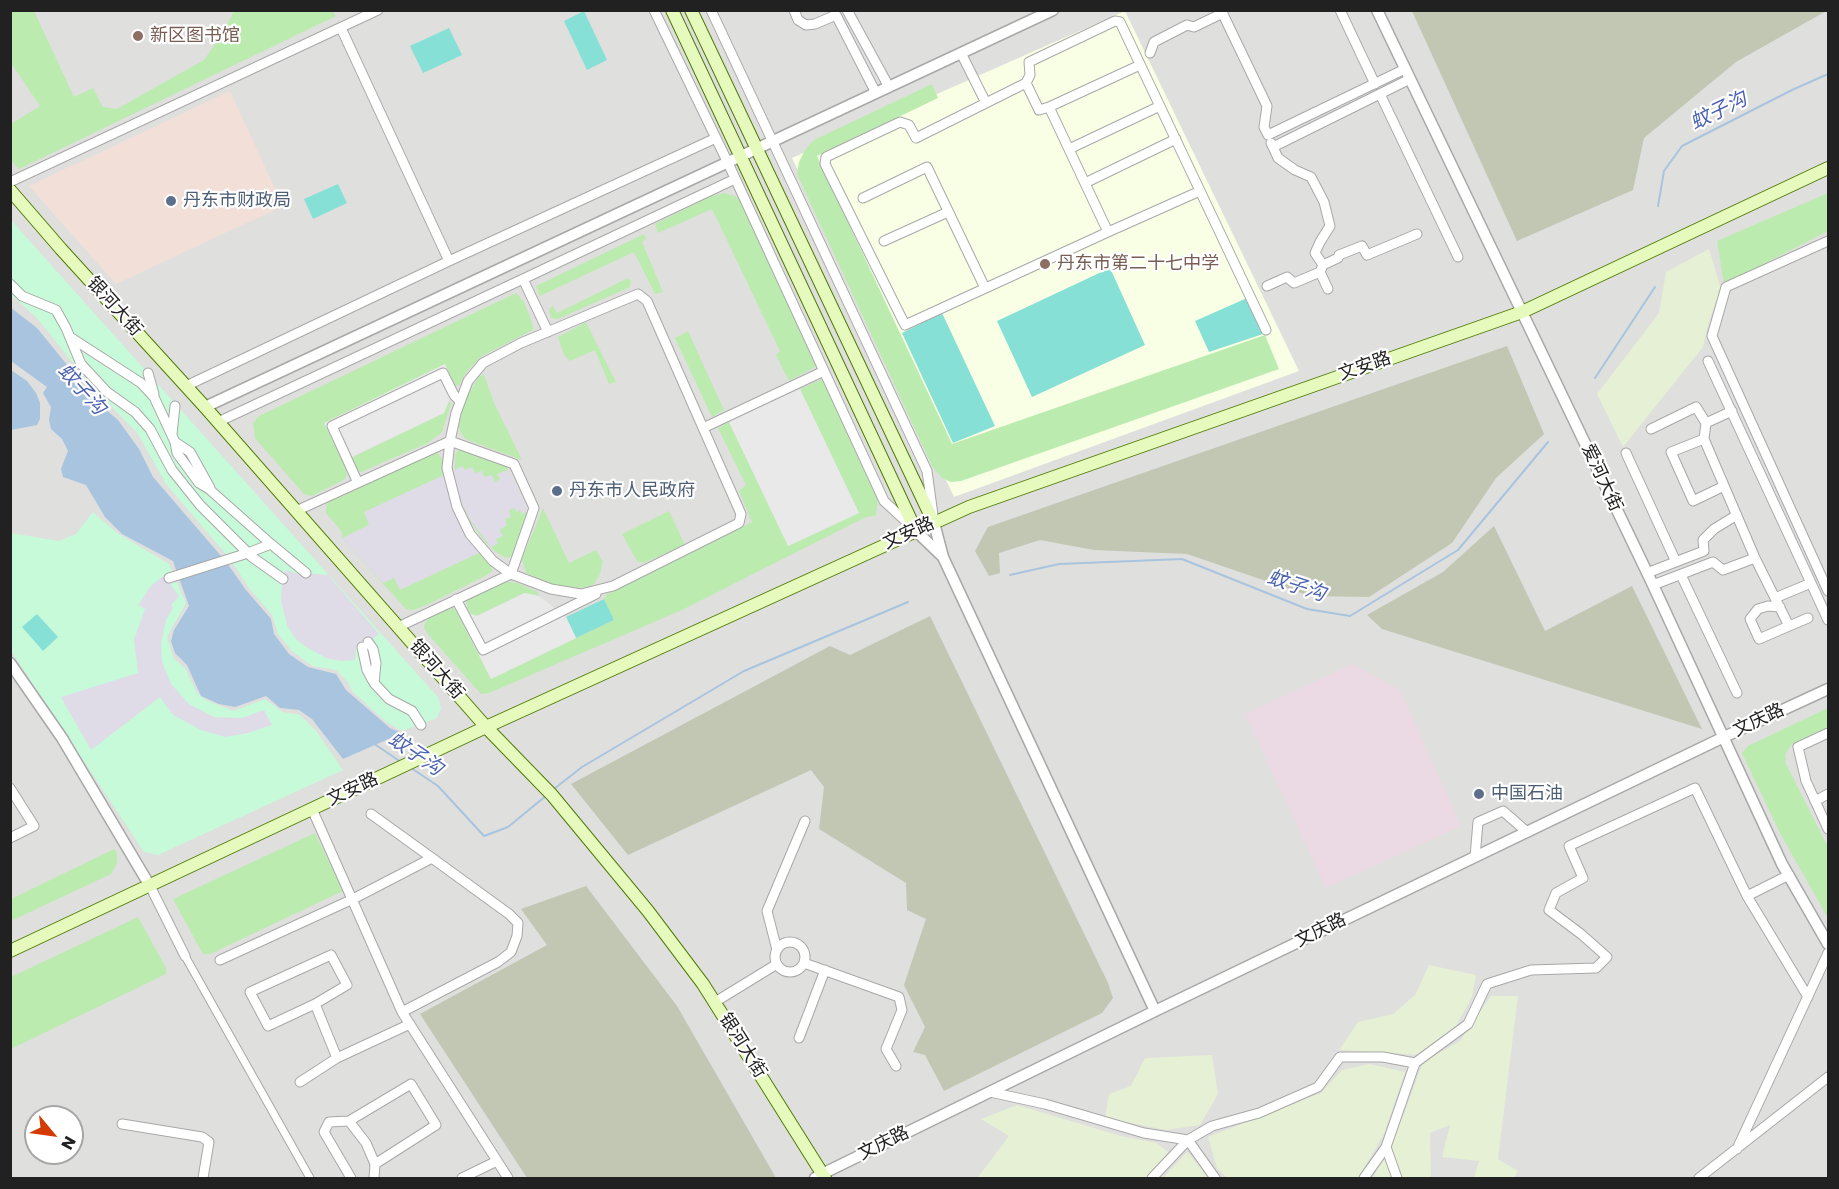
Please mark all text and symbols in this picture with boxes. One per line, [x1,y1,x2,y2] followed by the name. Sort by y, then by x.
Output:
[150,25,240,47] place label: 新区图书馆
[131,29,145,43] marker: 新区图书馆
[1687,88,1751,136] water label: 蚊子沟
[183,190,291,212] place label: 丹东市财政局
[164,194,178,208] marker: 丹东市财政局
[1057,253,1219,275] place label: 丹东市第二十七中学
[1038,257,1052,271] marker: 丹东市第二十七中学
[82,273,146,341] street label: 银河大街
[1336,348,1394,386] street label: 文安路
[52,360,110,420] water label: 蚊子沟
[1576,441,1626,515] street label: 爱河大街
[569,480,695,502] place label: 丹东市人民政府
[550,484,564,498] marker: 丹东市人民政府
[880,513,938,555] street label: 文安路
[1264,566,1328,608] water label: 蚊子沟
[404,636,468,704] street label: 银河大街
[1730,700,1788,742] street label: 文庆路
[383,728,447,782] water label: 蚊子沟
[324,769,382,811] street label: 文安路
[1491,783,1563,805] place label: 中国石油
[1472,787,1486,801] marker: 中国石油
[1292,909,1350,953] street label: 文庆路
[714,1010,770,1082] street label: 银河大街
[24,1105,84,1165] north arrow
[855,1122,913,1166] street label: 文庆路
[55,1132,81,1154] text: N

